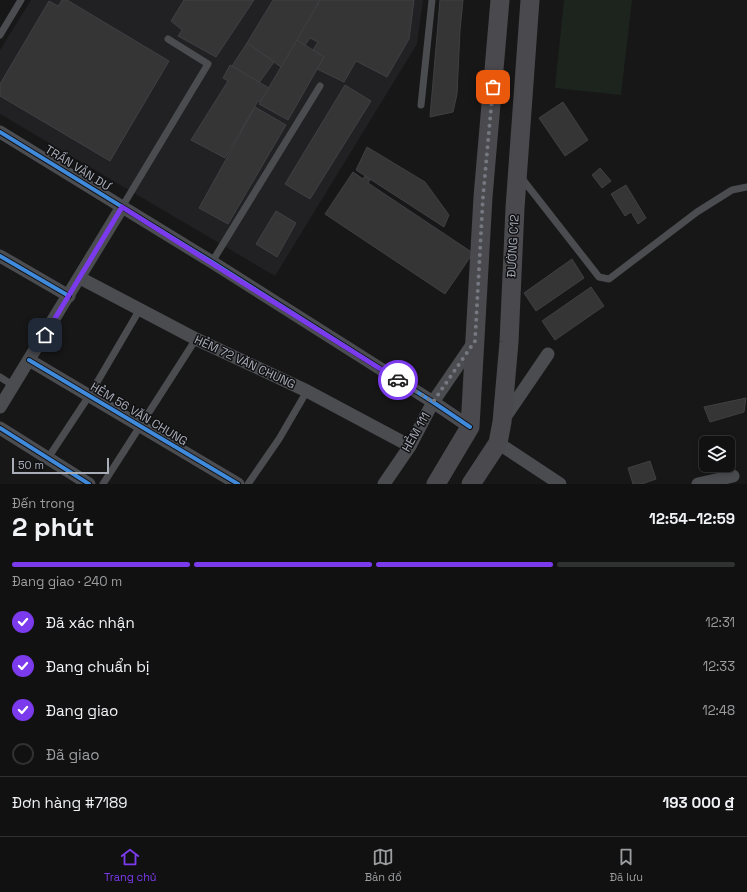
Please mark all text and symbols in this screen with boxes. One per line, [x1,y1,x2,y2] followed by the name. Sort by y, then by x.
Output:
[476,70,510,104] pin
[482,76,504,98] icon: bag
[42,141,114,195] street label: TRẦN VĂN DƯ
[503,214,523,278] street label: ĐƯỜNG C12
[28,318,62,352] pin
[34,324,56,346] icon: home
[192,332,298,392] street label: HẺM 72 VĂN CHUNG
[378,360,418,400] courier
[387,369,409,391] icon: car
[88,379,191,449] street label: HẺM 56 VĂN CHUNG
[398,409,434,455] street label: HẺM 111
[699,436,735,472] map controls
[699,436,735,472] button: layers
[12,456,109,475] scale bar
[18,458,44,472] text: 50 m
[12,495,75,512] text: Đến trong
[649,509,735,528] text: 12:54–12:59
[12,510,94,544] text: 2 phút
[12,573,122,590] text: Đang giao · 240 m
[12,611,34,633] icon: check
[46,613,135,632] text: Đã xác nhận
[705,614,735,631] text: 12:31
[12,655,34,677] icon: check
[46,657,150,676] text: Đang chuẩn bị
[703,658,735,675] text: 12:33
[12,699,34,721] icon: check
[46,701,118,720] text: Đang giao
[702,702,735,719] text: 12:48
[46,745,99,764] text: Đã giao
[12,793,128,812] text: Đơn hàng #7189
[662,793,735,812] text: 193 000 ₫
[104,846,157,884] tab: Trang chủ
[365,846,402,884] tab: Bản đồ
[610,846,643,884] tab: Đã lưu

